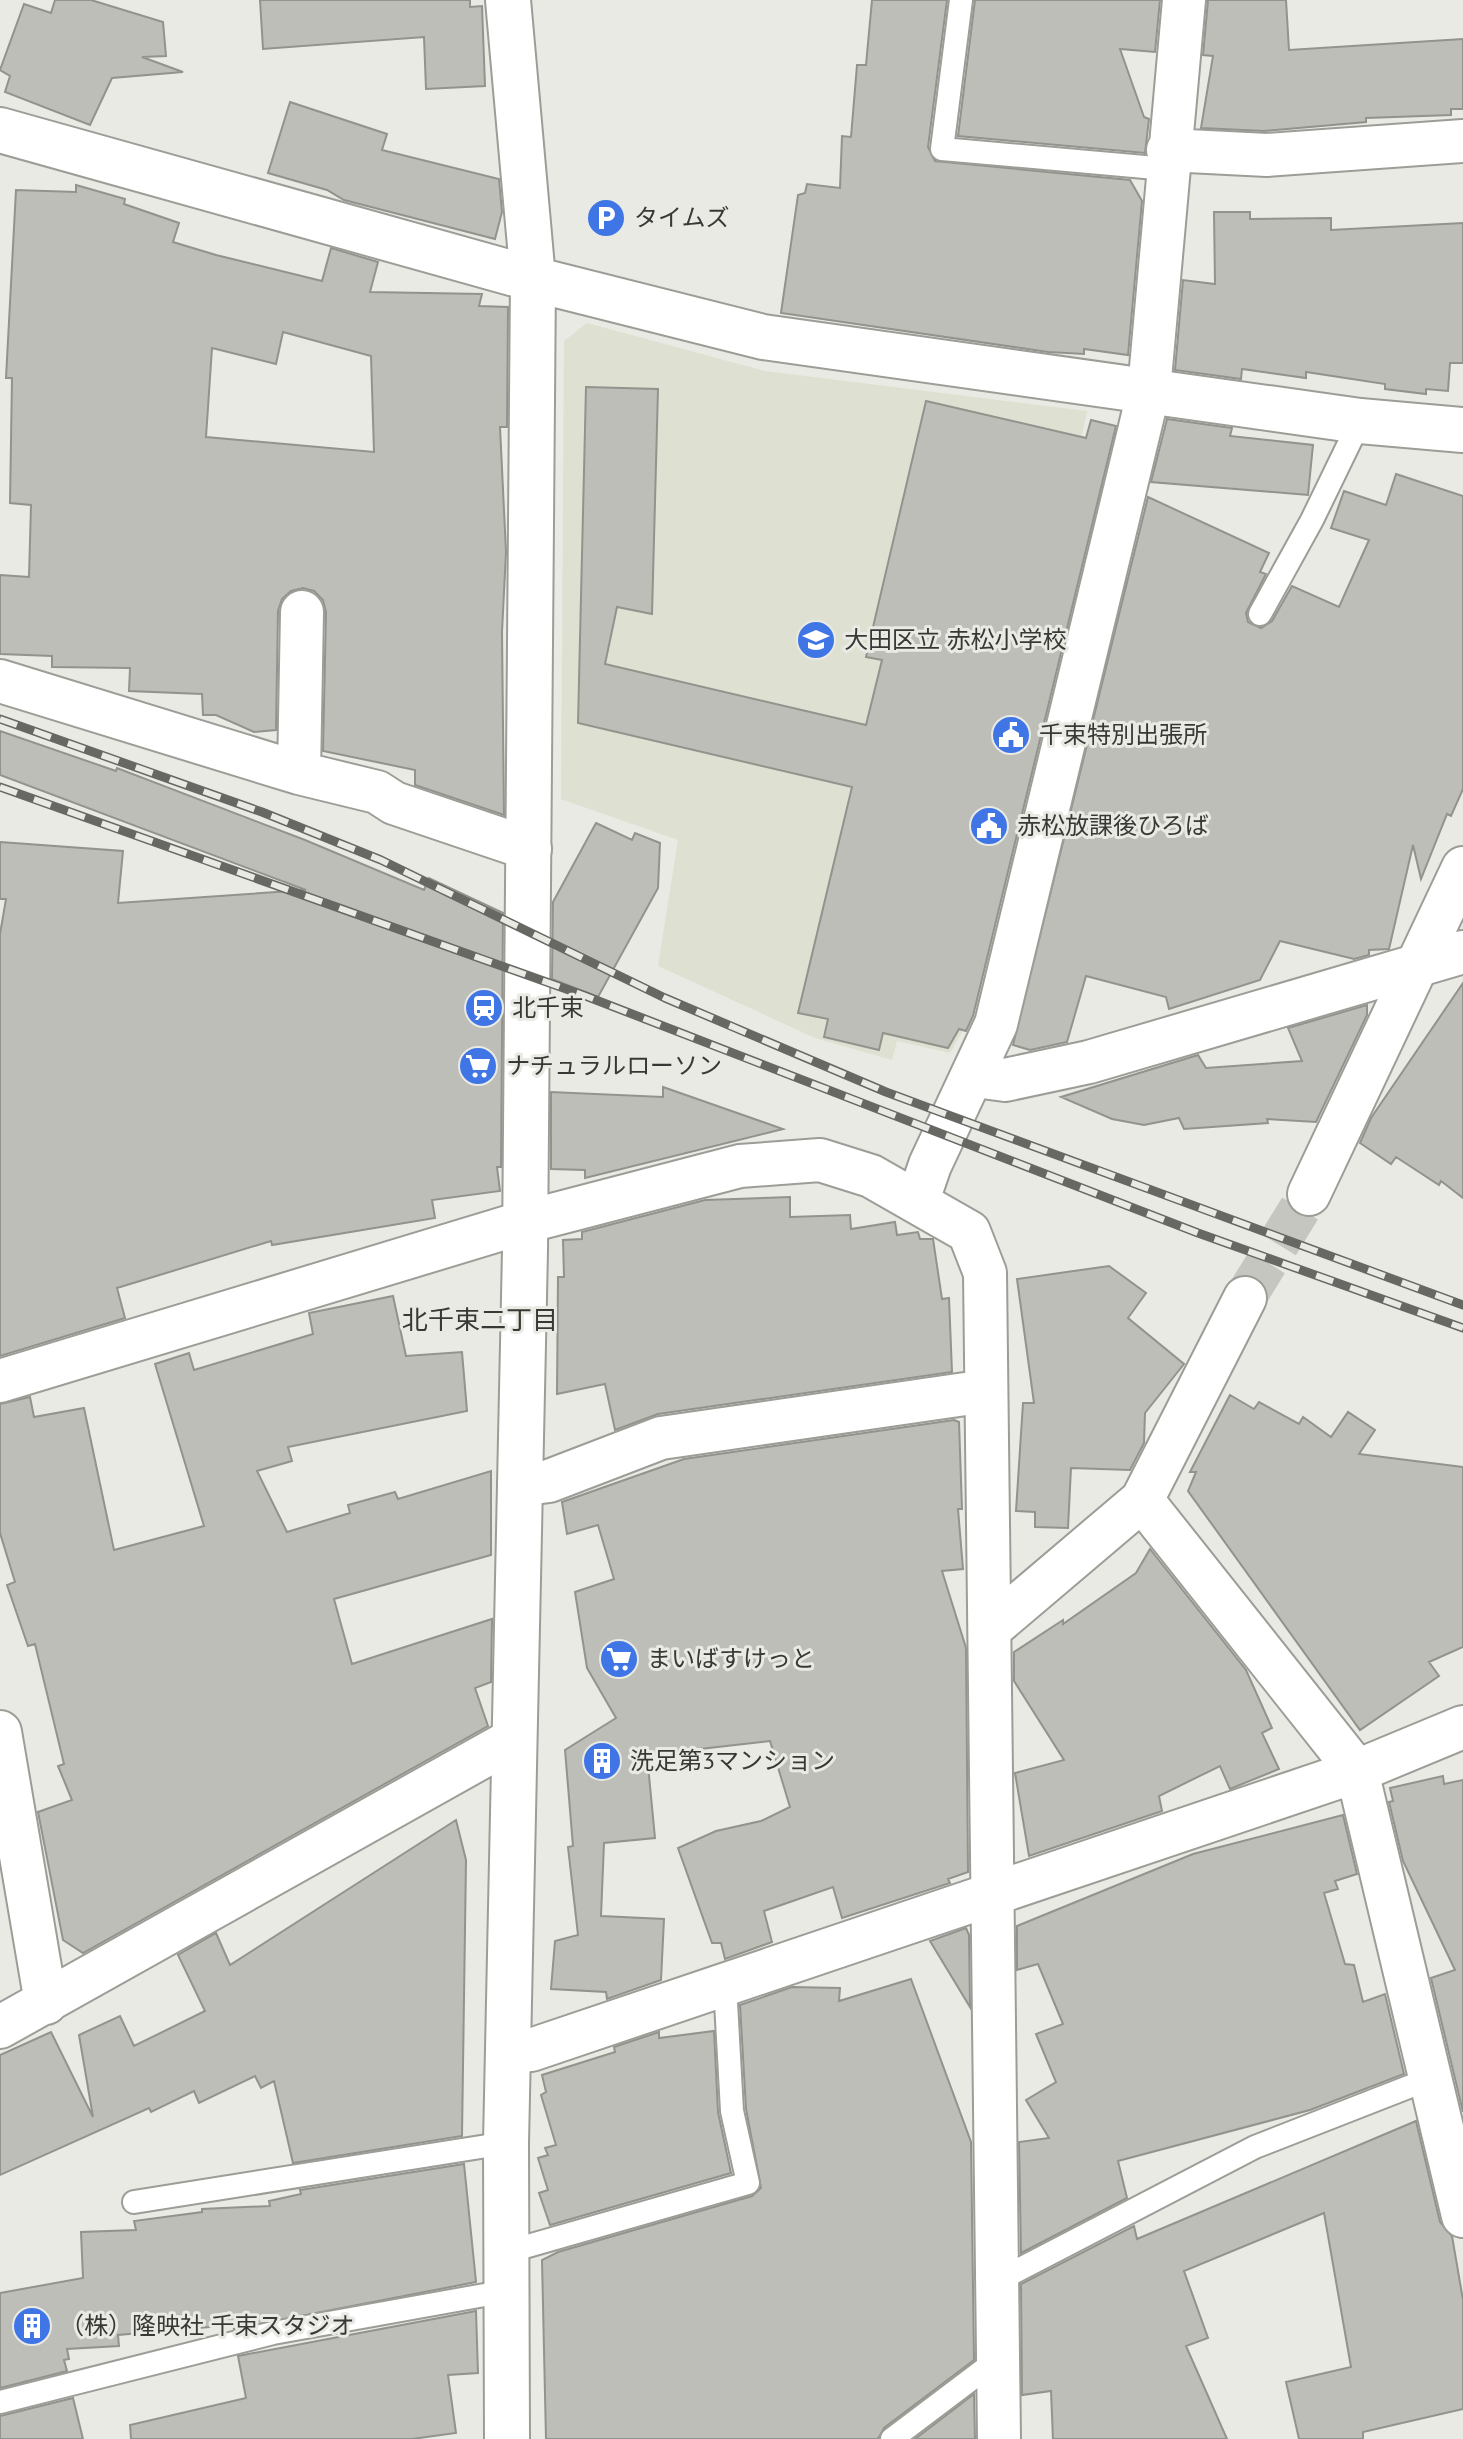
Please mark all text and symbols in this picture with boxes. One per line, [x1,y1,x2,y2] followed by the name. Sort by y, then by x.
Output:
[585,197,627,239] parking icon: タイムズ
[634,202,730,233] place label: タイムズ
[795,619,837,661] school or university icon: 大田区立 赤松小学校
[844,624,1066,655] place label: 大田区立 赤松小学校
[990,714,1032,756] public building icon: 千束特別出張所
[1039,719,1207,750] place label: 千束特別出張所
[968,805,1010,847] public building icon: 赤松放課後ひろば
[1017,810,1209,841] place label: 赤松放課後ひろば
[463,987,505,1029] station icon: 北千束
[512,992,584,1023] place label: 北千束
[457,1045,499,1087] supermarket icon: ナチュラルローソン
[506,1050,722,1081] place label: ナチュラルローソン
[402,1303,558,1336] district label: 北千束二丁目
[598,1638,640,1680] supermarket icon: まいばすけっと
[647,1643,815,1674] place label: まいばすけっと
[581,1740,623,1782] building icon: 洗足第3マンション
[630,1745,835,1776] place label: 洗足第3マンション
[11,2305,53,2347] building icon: （株）隆映社 千束スタジオ
[60,2310,354,2341] place label: （株）隆映社 千束スタジオ

